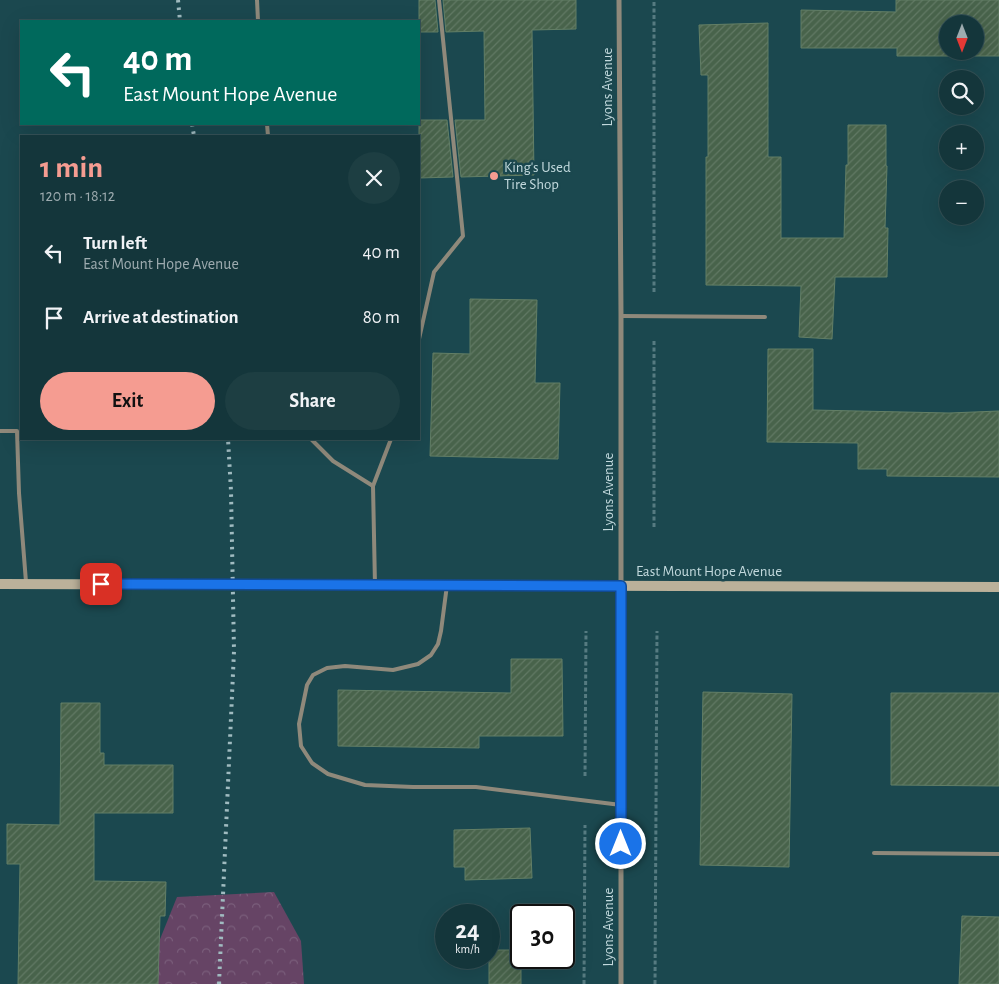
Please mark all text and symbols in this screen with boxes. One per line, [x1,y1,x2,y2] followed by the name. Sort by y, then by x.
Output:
[939,15,984,60] north arrow
[939,15,984,225] map controls
[40,40,105,105] icon: left
[123,42,192,77] text: 40 m
[600,48,615,126] street label: Lyons Avenue
[939,70,984,115] button: search
[123,83,337,105] text: East Mount Hope Avenue
[939,125,984,170] button: +
[348,152,400,204] button: close
[40,153,103,183] text: 1 min
[504,160,571,192] place label: King's Used Tire Shop
[488,170,500,182] marker: King's Used Tire Shop
[939,180,984,225] button: −
[40,188,115,204] text: 120 m · 18:12
[83,234,147,253] text: Turn left
[40,239,68,267] icon: left
[362,243,400,262] text: 40 m
[83,256,239,272] text: East Mount Hope Avenue
[40,304,68,332] icon: arrive
[83,308,239,327] text: Arrive at destination
[363,308,400,327] text: 80 m
[40,372,215,430] button: Exit
[225,372,400,430] button: Share
[601,453,616,531] street label: Lyons Avenue
[80,563,122,605] pin
[636,564,782,579] street label: East Mount Hope Avenue
[87,570,115,598] icon: arrive
[594,817,646,869] position arrow
[601,888,616,966] street label: Lyons Avenue
[510,904,575,969] speed limit sign: 30
[455,918,480,943] text: 24
[455,943,480,955] text: km/h

